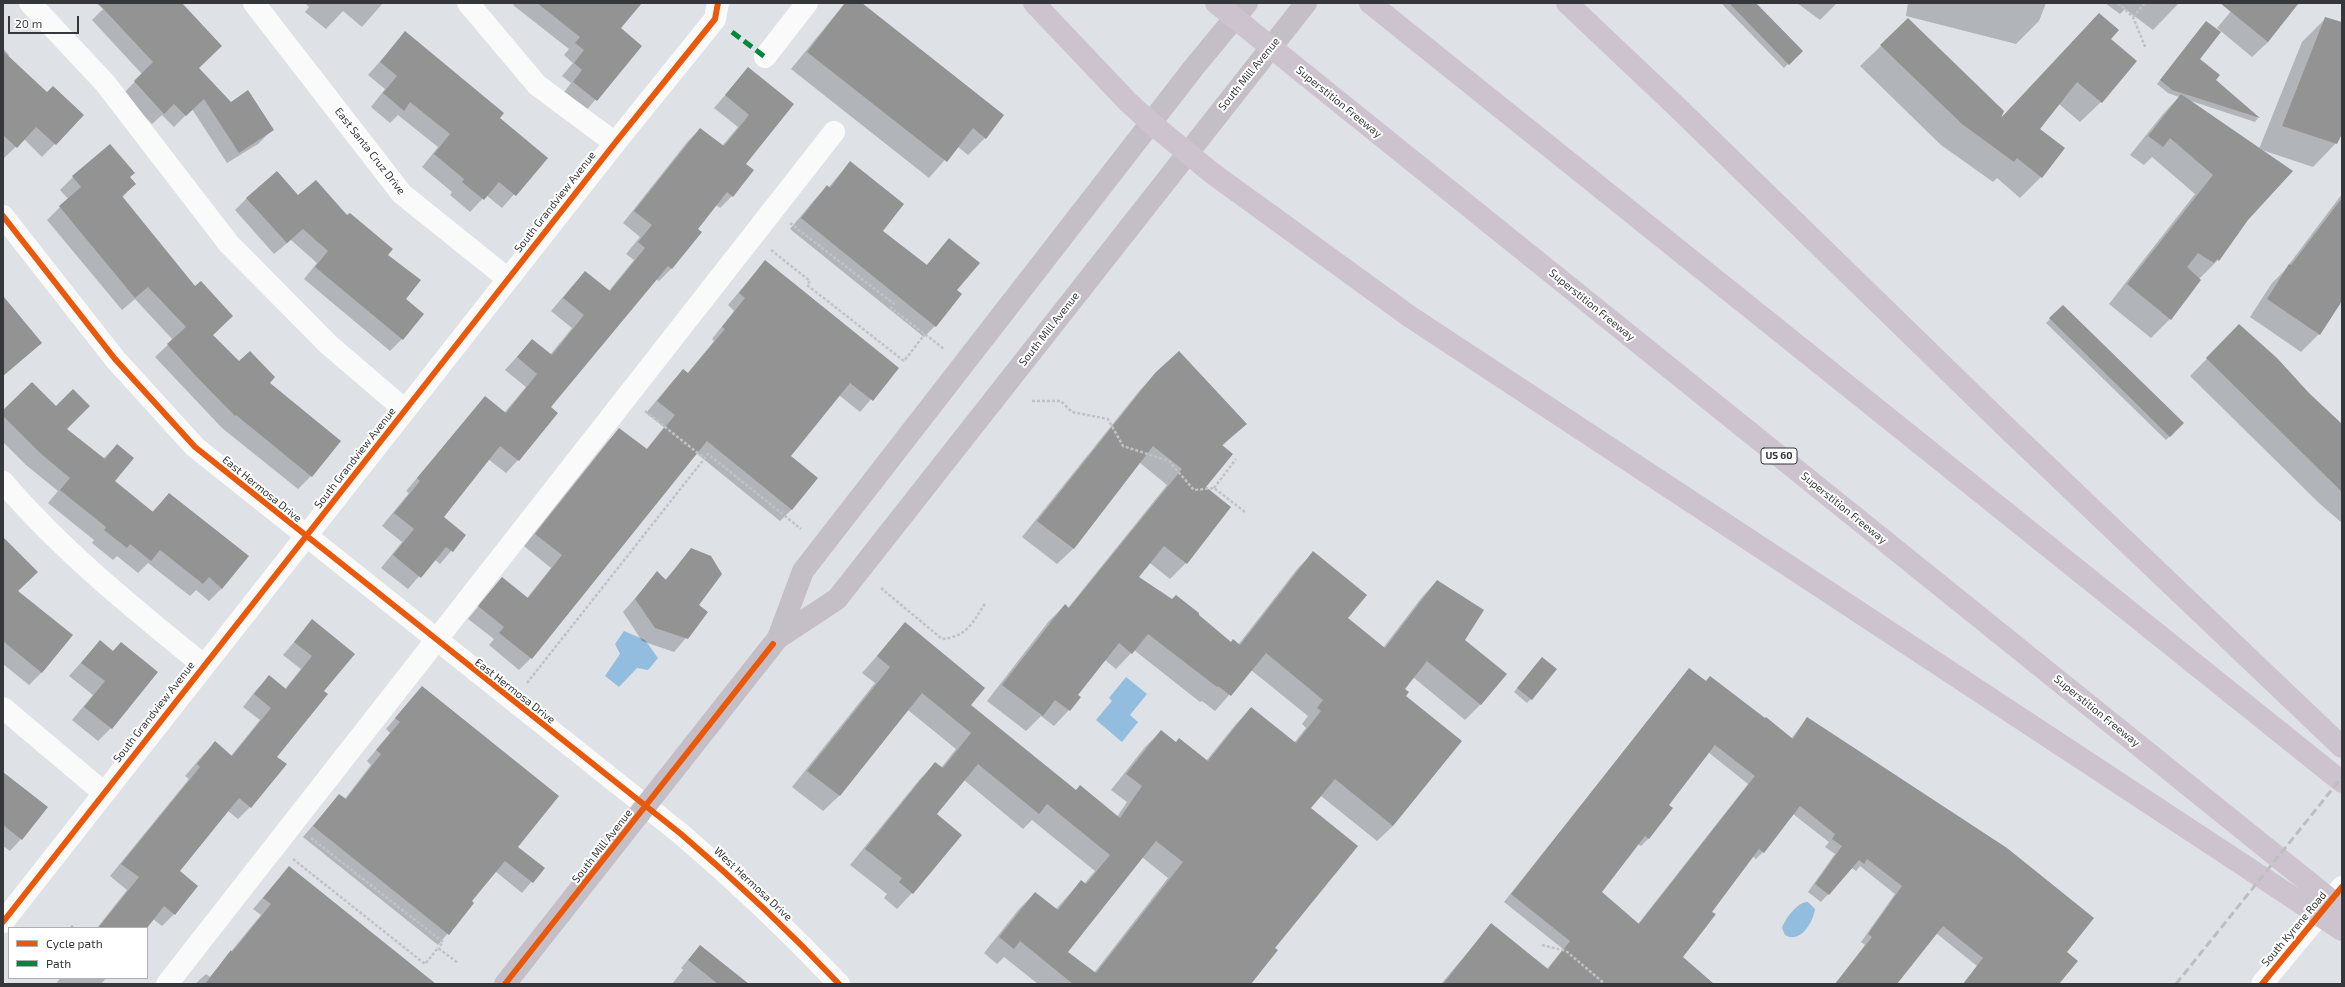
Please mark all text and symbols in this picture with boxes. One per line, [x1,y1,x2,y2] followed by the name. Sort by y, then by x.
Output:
[10,8,81,34] scale bar
[15,16,42,30] text: 20 m
[1216,35,1282,113] street label: South Mill Avenue
[1294,63,1384,141] street label: Superstition Freeway
[332,105,408,197] street label: East Santa Cruz Drive
[511,149,599,255] street label: South Grandview Avenue
[1547,266,1637,344] street label: Superstition Freeway
[1016,289,1082,369] street label: South Mill Avenue
[311,405,399,511] street label: South Grandview Avenue
[1761,448,1797,464] road number: US 60
[220,453,304,525] street label: East Hermosa Drive
[1799,469,1889,547] street label: Superstition Freeway
[472,656,558,726] street label: East Hermosa Drive
[110,659,198,765] street label: South Grandview Avenue
[2052,672,2142,750] street label: Superstition Freeway
[569,806,635,886] street label: South Mill Avenue
[711,844,795,924] street label: West Hermosa Drive
[2259,889,2329,969] street label: South Kyrene Road
[8,927,148,979] legend
[46,936,103,950] text: Cycle path
[46,956,71,970] text: Path

